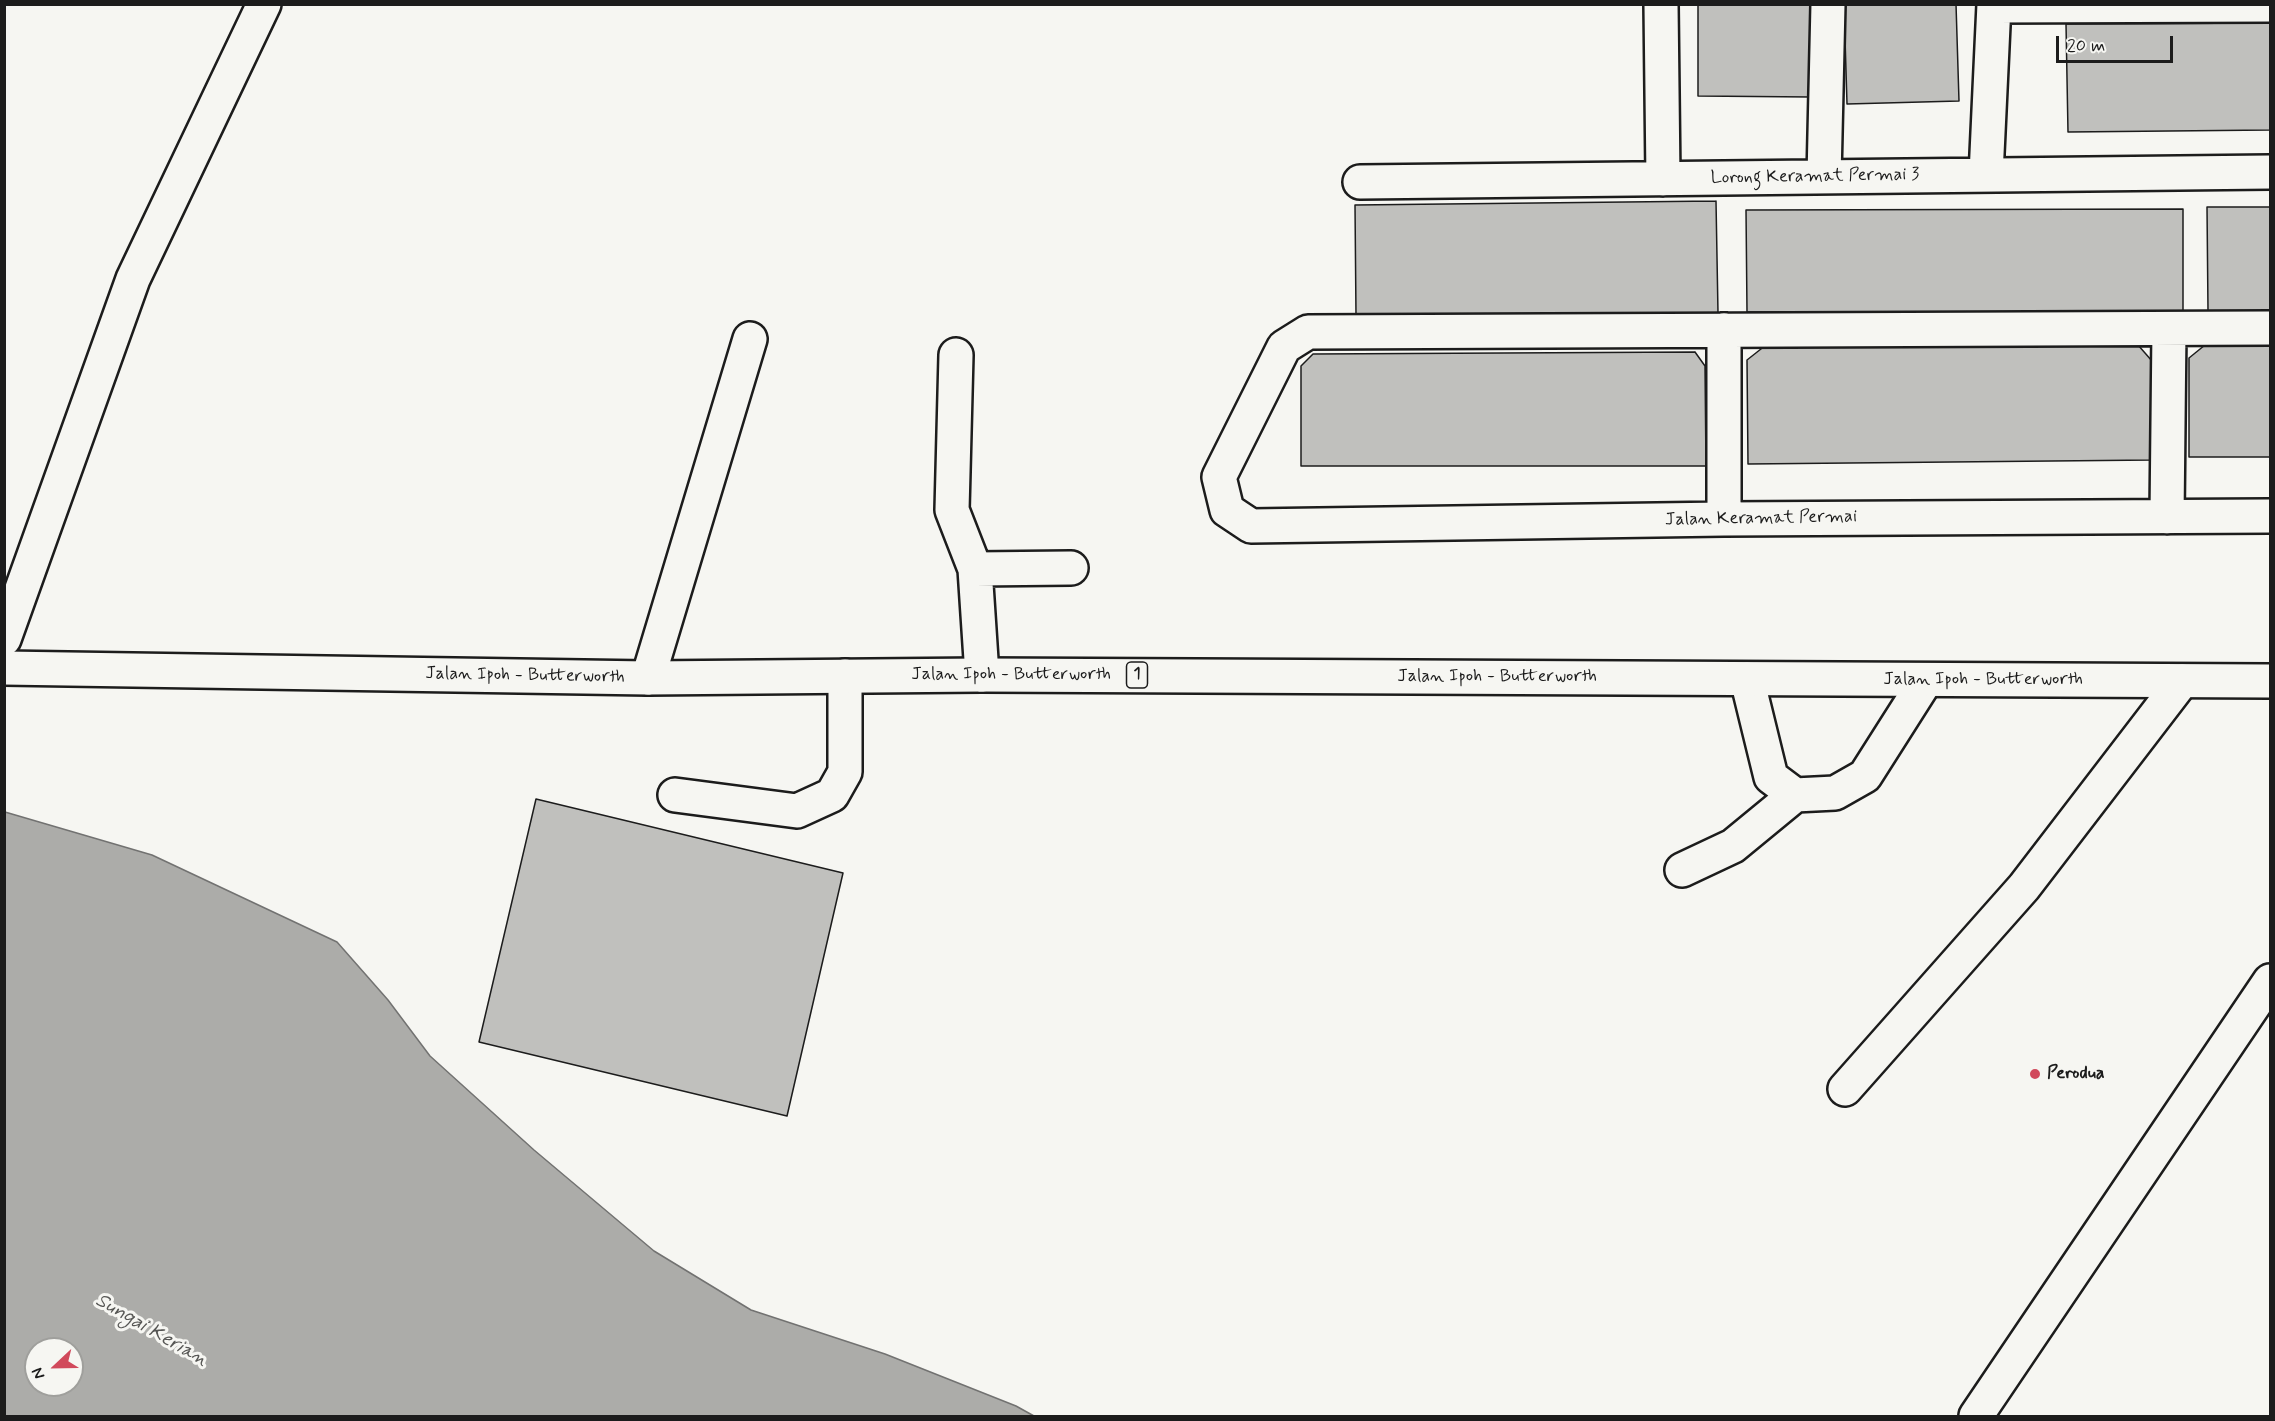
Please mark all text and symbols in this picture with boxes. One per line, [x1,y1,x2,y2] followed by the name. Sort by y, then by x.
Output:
[2059,24,2176,62] scale bar
[2067,34,2105,58] text: 20 m
[1710,164,1920,190] street label: Lorong Keramat Permai 3
[1665,507,1857,531] street label: Jalan Keramat Permai
[1126,662,1148,688] road number: 1
[425,663,625,689] street label: Jalan Ipoh - Butterworth
[911,664,1111,686] street label: Jalan Ipoh - Butterworth
[1397,666,1597,688] street label: Jalan Ipoh - Butterworth
[1883,669,2083,691] street label: Jalan Ipoh - Butterworth
[2047,1063,2105,1085] place label: Perodua
[2028,1067,2042,1081] marker: Perodua
[91,1289,211,1373] water label: Sungai Kerian
[24,1337,84,1397] north arrow
[27,1364,50,1382] text: N

